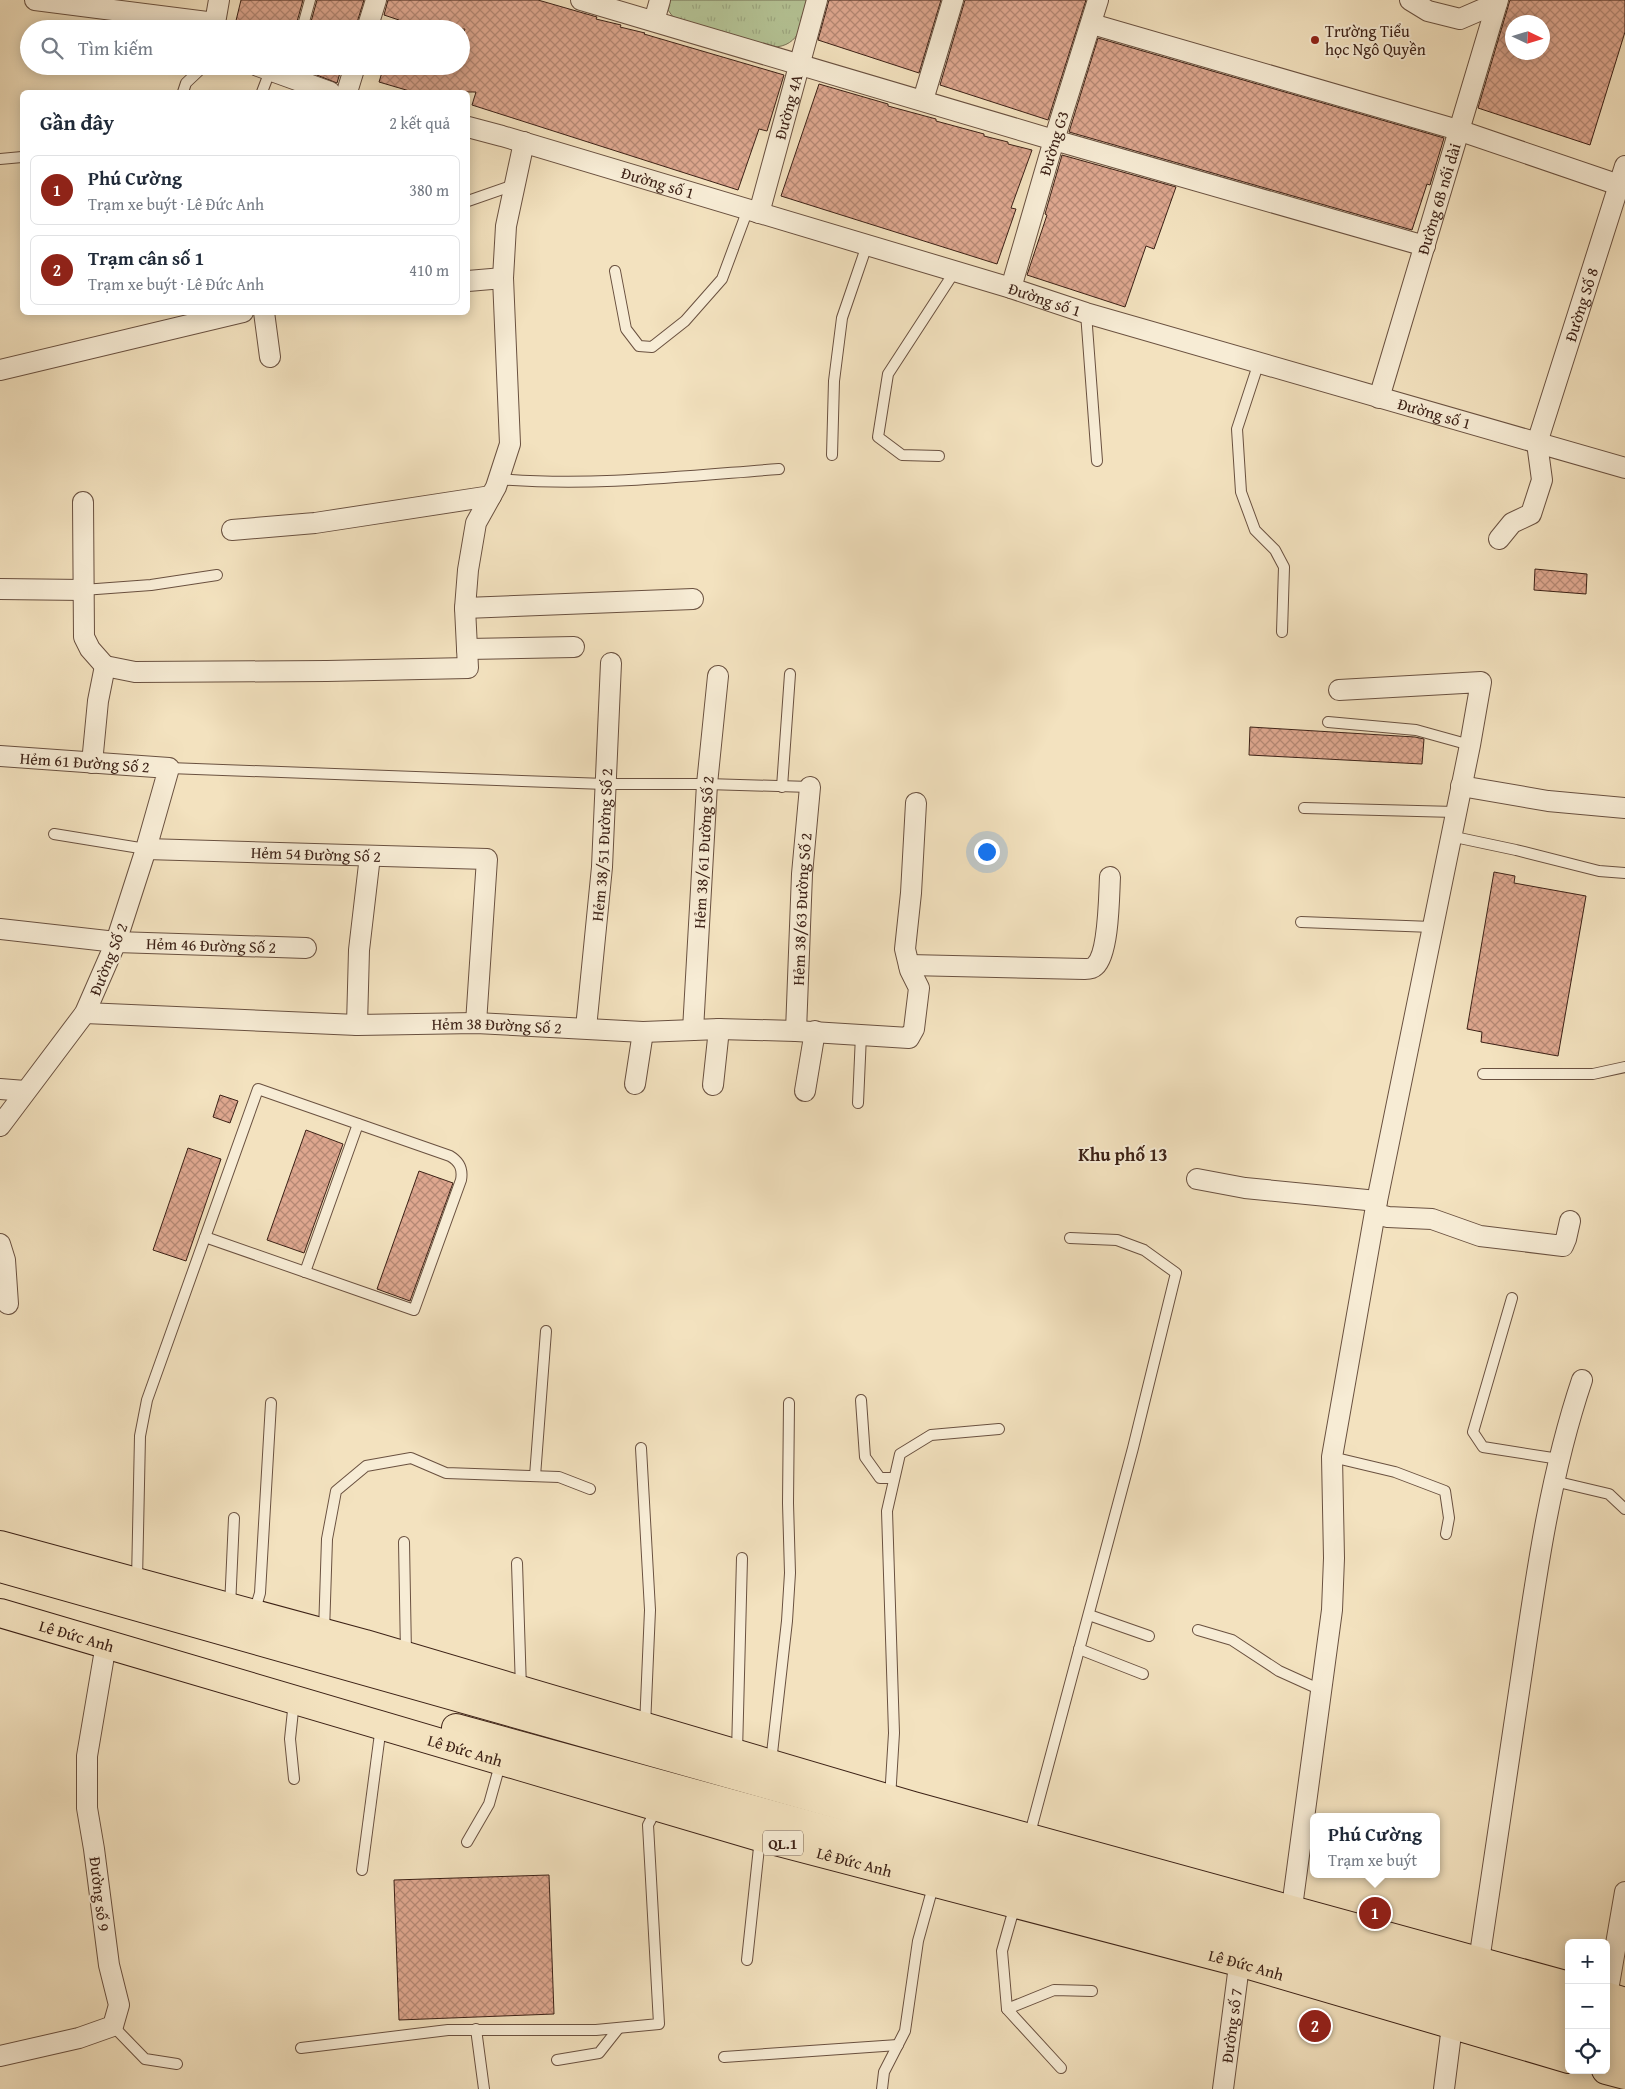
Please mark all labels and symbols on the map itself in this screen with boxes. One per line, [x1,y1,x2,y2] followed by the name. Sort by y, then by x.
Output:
[1505,15,1550,60] north arrow
[1325,19,1426,61] place label: Trường Tiểu học Ngô Quyền
[1309,34,1321,46] marker: Trường Tiểu học Ngô Quyền
[768,71,808,142] street label: Đường 4A
[1032,108,1074,178] street label: Đường G3
[1411,140,1467,257] street label: Đường 6B nối dài
[619,160,697,205] street label: Đường số 1
[1558,264,1604,345] street label: Đường Số 8
[1005,276,1084,323] street label: Đường số 1
[1395,391,1474,435] street label: Đường số 1
[19,745,151,779] street label: Hẻm 61 Đường Số 2
[585,768,618,922] street label: Hẻm 38/51 Đường Số 2
[687,775,720,929] street label: Hẻm 38/61 Đường Số 2
[786,832,818,986] street label: Hẻm 38/63 Đường Số 2
[974,839,1000,865] your location
[251,840,381,868] street label: Hẻm 54 Đường Số 2
[83,919,133,999] street label: Đường Số 2
[146,931,277,959] street label: Hẻm 46 Đường Số 2
[431,1011,562,1040] street label: Hẻm 38 Đường Số 2
[1078,1141,1168,1168] district label: Khu phố 13
[36,1613,117,1658] street label: Lê Đức Anh
[425,1728,506,1773] street label: Lê Đức Anh
[763,1830,803,1856] road number: QL.1
[814,1840,895,1883] street label: Lê Đức Anh
[84,1855,117,1933] street label: Đường số 9
[1359,1894,1391,1932] pin: 1
[1206,1943,1287,1986] street label: Lê Đức Anh
[1215,1987,1248,2064] street label: Đường số 7
[1299,2007,1331,2045] pin: 2

